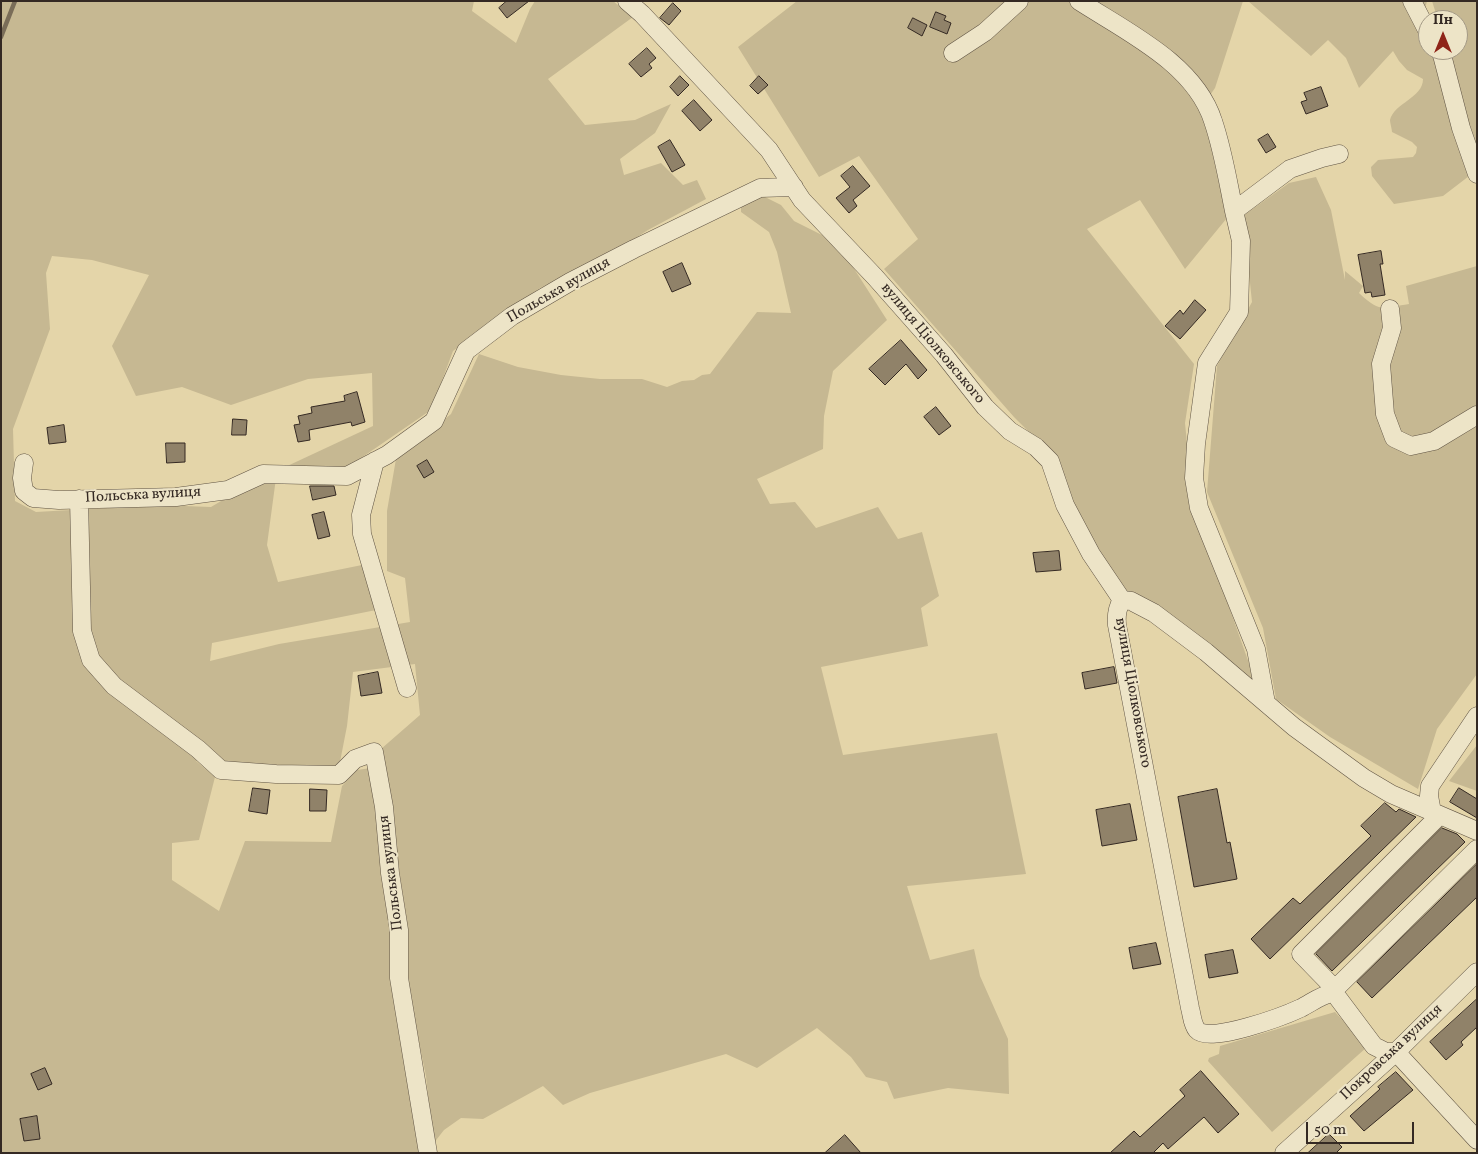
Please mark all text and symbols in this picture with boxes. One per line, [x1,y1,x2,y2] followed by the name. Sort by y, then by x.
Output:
[1418,10,1468,60] north arrow
[1433,11,1453,30] text: Пн
[504,254,614,328] street label: Польська вулиця
[876,280,988,408] street label: вулиця Ціолковського
[85,484,201,508] street label: Польська вулиця
[1110,617,1154,769] street label: вулиця Ціолковського
[376,814,408,932] street label: Польська вулиця
[1337,1001,1447,1105] street label: Покровська вулиця
[1308,1112,1416,1144] scale bar
[1314,1120,1346,1141] text: 50 m

